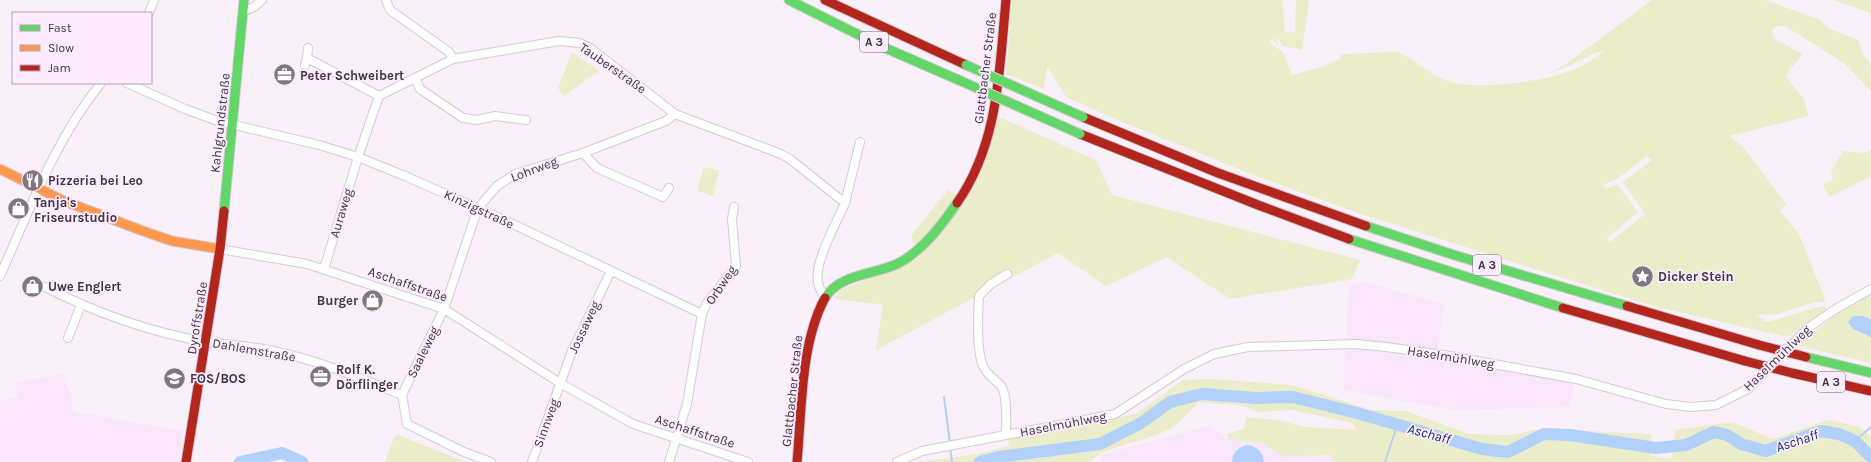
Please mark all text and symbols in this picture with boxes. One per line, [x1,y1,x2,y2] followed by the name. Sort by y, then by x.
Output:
[971,11,999,125] street label: Glattbacher Straße
[12,12,152,84] legend
[48,21,72,35] text: Fast
[860,32,888,52] road number: A 3
[577,40,649,97] street label: Tauberstraße
[48,41,74,55] text: Slow
[48,61,71,75] text: Jam
[272,62,298,88] office icon: Peter Schweibert
[300,68,404,83] place label: Peter Schweibert
[207,72,233,174] street label: Kahlgrundstraße
[508,153,560,185] street label: Lohrweg
[19,167,45,193] restaurant icon: Pizzeria bei Leo
[48,173,143,188] place label: Pizzeria bei Leo
[326,186,356,239] street label: Auraweg
[442,186,517,232] street label: Kinzigstraße
[34,195,117,225] place label: Tanja's Friseurstudio
[6,196,32,222] shop icon: Tanja's Friseurstudio
[1473,255,1501,275] road number: A 3
[702,262,740,308] street label: Orbweg
[366,263,450,305] street label: Aschaffstraße
[1629,263,1655,289] place icon: Dicker Stein
[1658,269,1734,284] place label: Dicker Stein
[19,273,45,299] shop icon: Uwe Englert
[48,279,121,294] place label: Uwe Englert
[184,280,210,355] street label: Dyroffstraße
[360,287,386,313] shop icon: Burger
[317,293,359,308] place label: Burger
[565,298,603,356] street label: Jossaweg
[1740,322,1814,394] street label: Haselmühlweg
[404,323,442,380] street label: Saaleweg
[779,334,805,448] street label: Glattbacher Straße
[211,335,297,365] street label: Dahlemstraße
[1406,343,1496,371] street label: Haselmühlweg
[336,362,399,392] place label: Rolf K. Dörflinger
[307,363,333,389] office icon: Rolf K. Dörflinger
[162,365,188,391] school or university icon: FOS/BOS
[190,371,246,386] place label: FOS/BOS
[1817,372,1845,392] road number: A 3
[530,396,562,449] street label: Sinnweg
[1018,408,1108,440] street label: Haselmühlweg
[653,411,737,451] street label: Aschaffstraße
[1406,420,1454,448] water label: Aschaff
[1774,426,1822,456] water label: Aschaff

